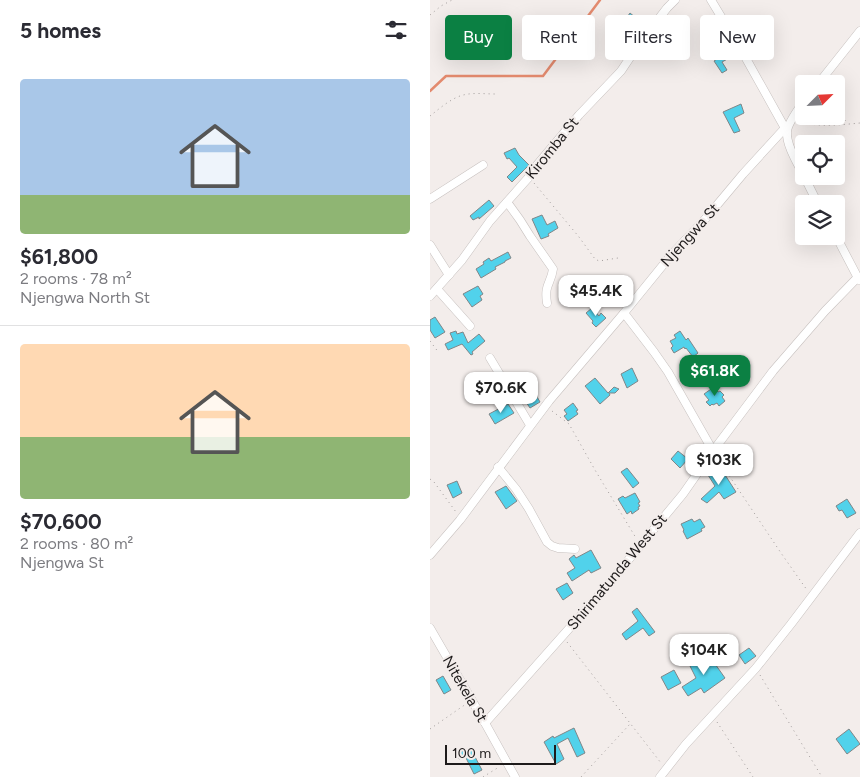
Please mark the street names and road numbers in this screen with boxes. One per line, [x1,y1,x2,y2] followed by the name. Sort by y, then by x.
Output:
[522,113,583,182] street label: Kiromba St
[657,199,723,270] street label: Njengwa St
[563,510,671,634] street label: Shirimatunda West St
[439,653,491,726] street label: Nitekela St

